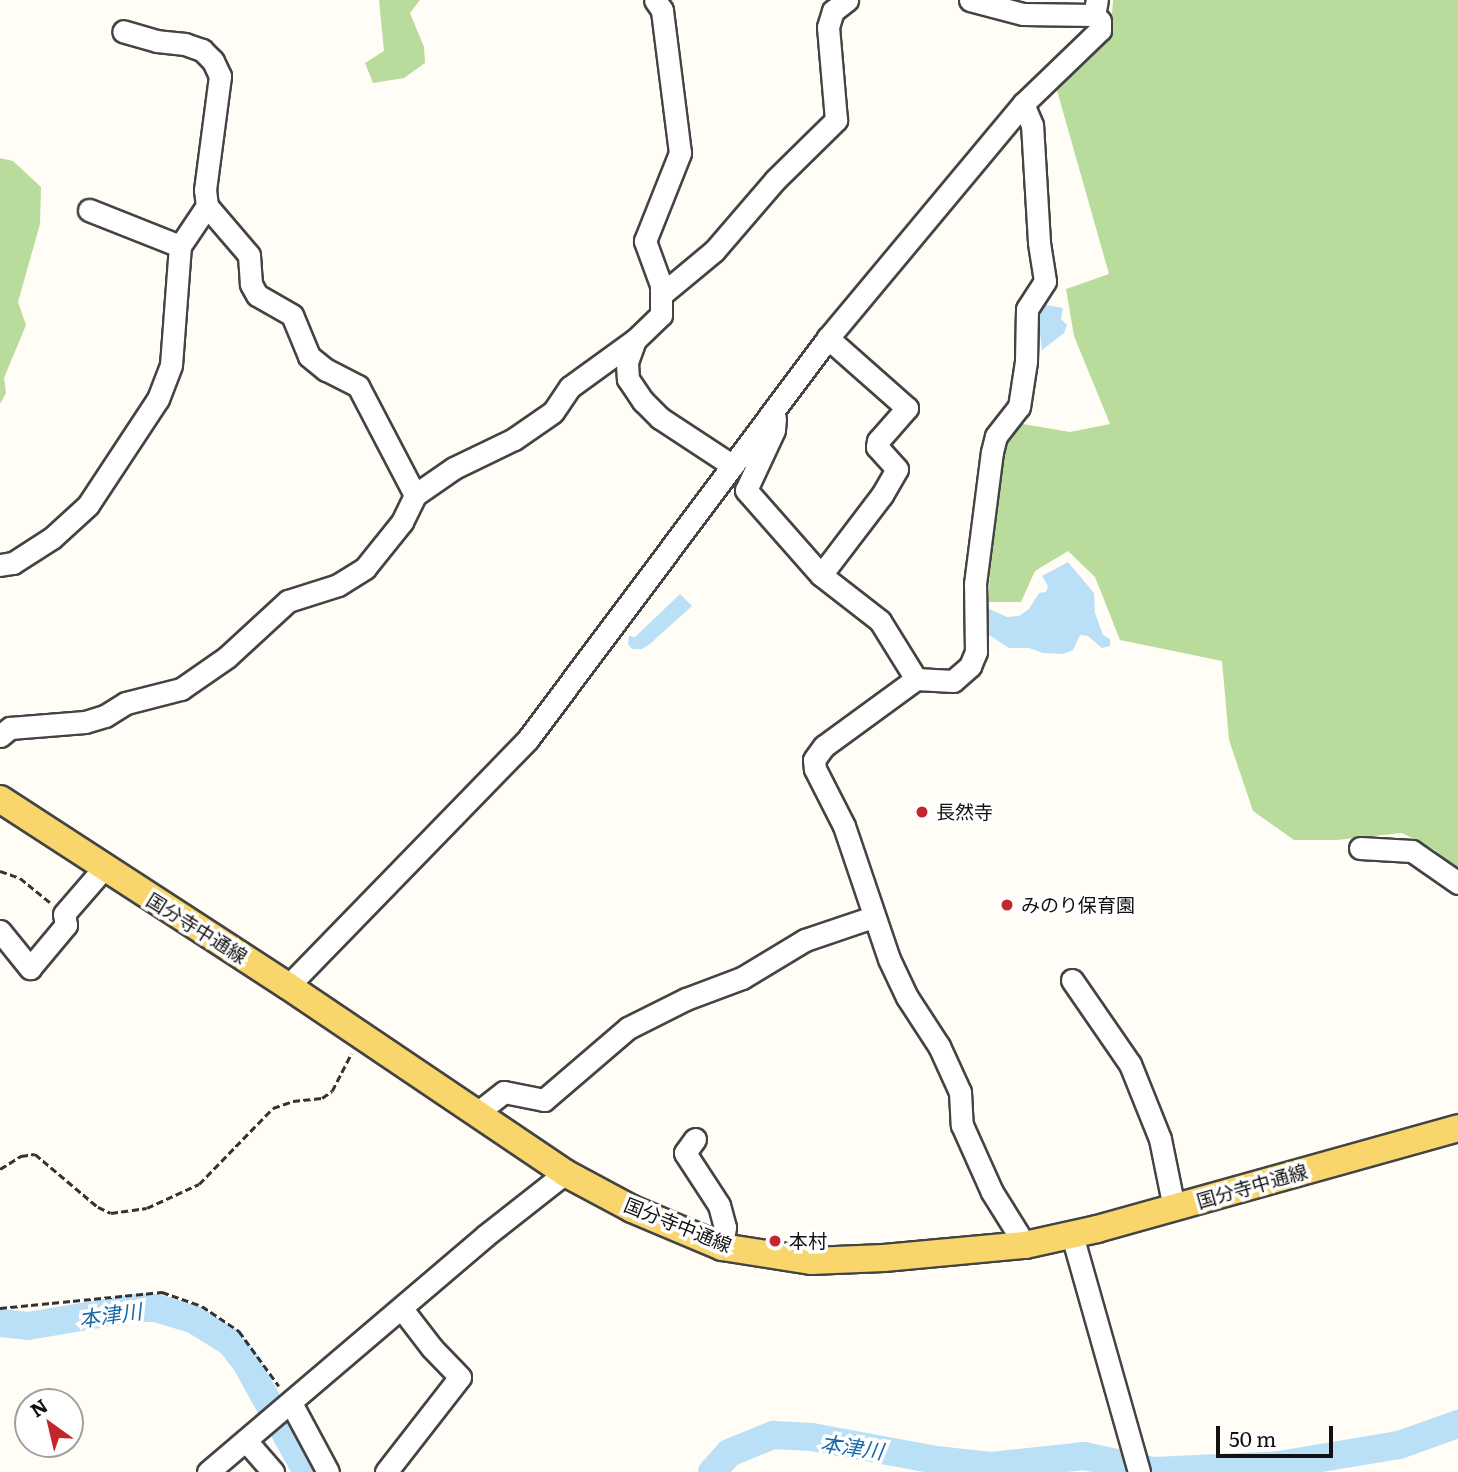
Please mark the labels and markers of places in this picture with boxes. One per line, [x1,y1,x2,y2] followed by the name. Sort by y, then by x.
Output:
[936,801,993,823] place label: 長然寺
[914,804,930,820] marker: 長然寺
[1021,894,1135,916] place label: みのり保育園
[999,897,1015,913] marker: みのり保育園
[789,1230,827,1252] place label: 本村
[767,1233,783,1249] marker: 本村

